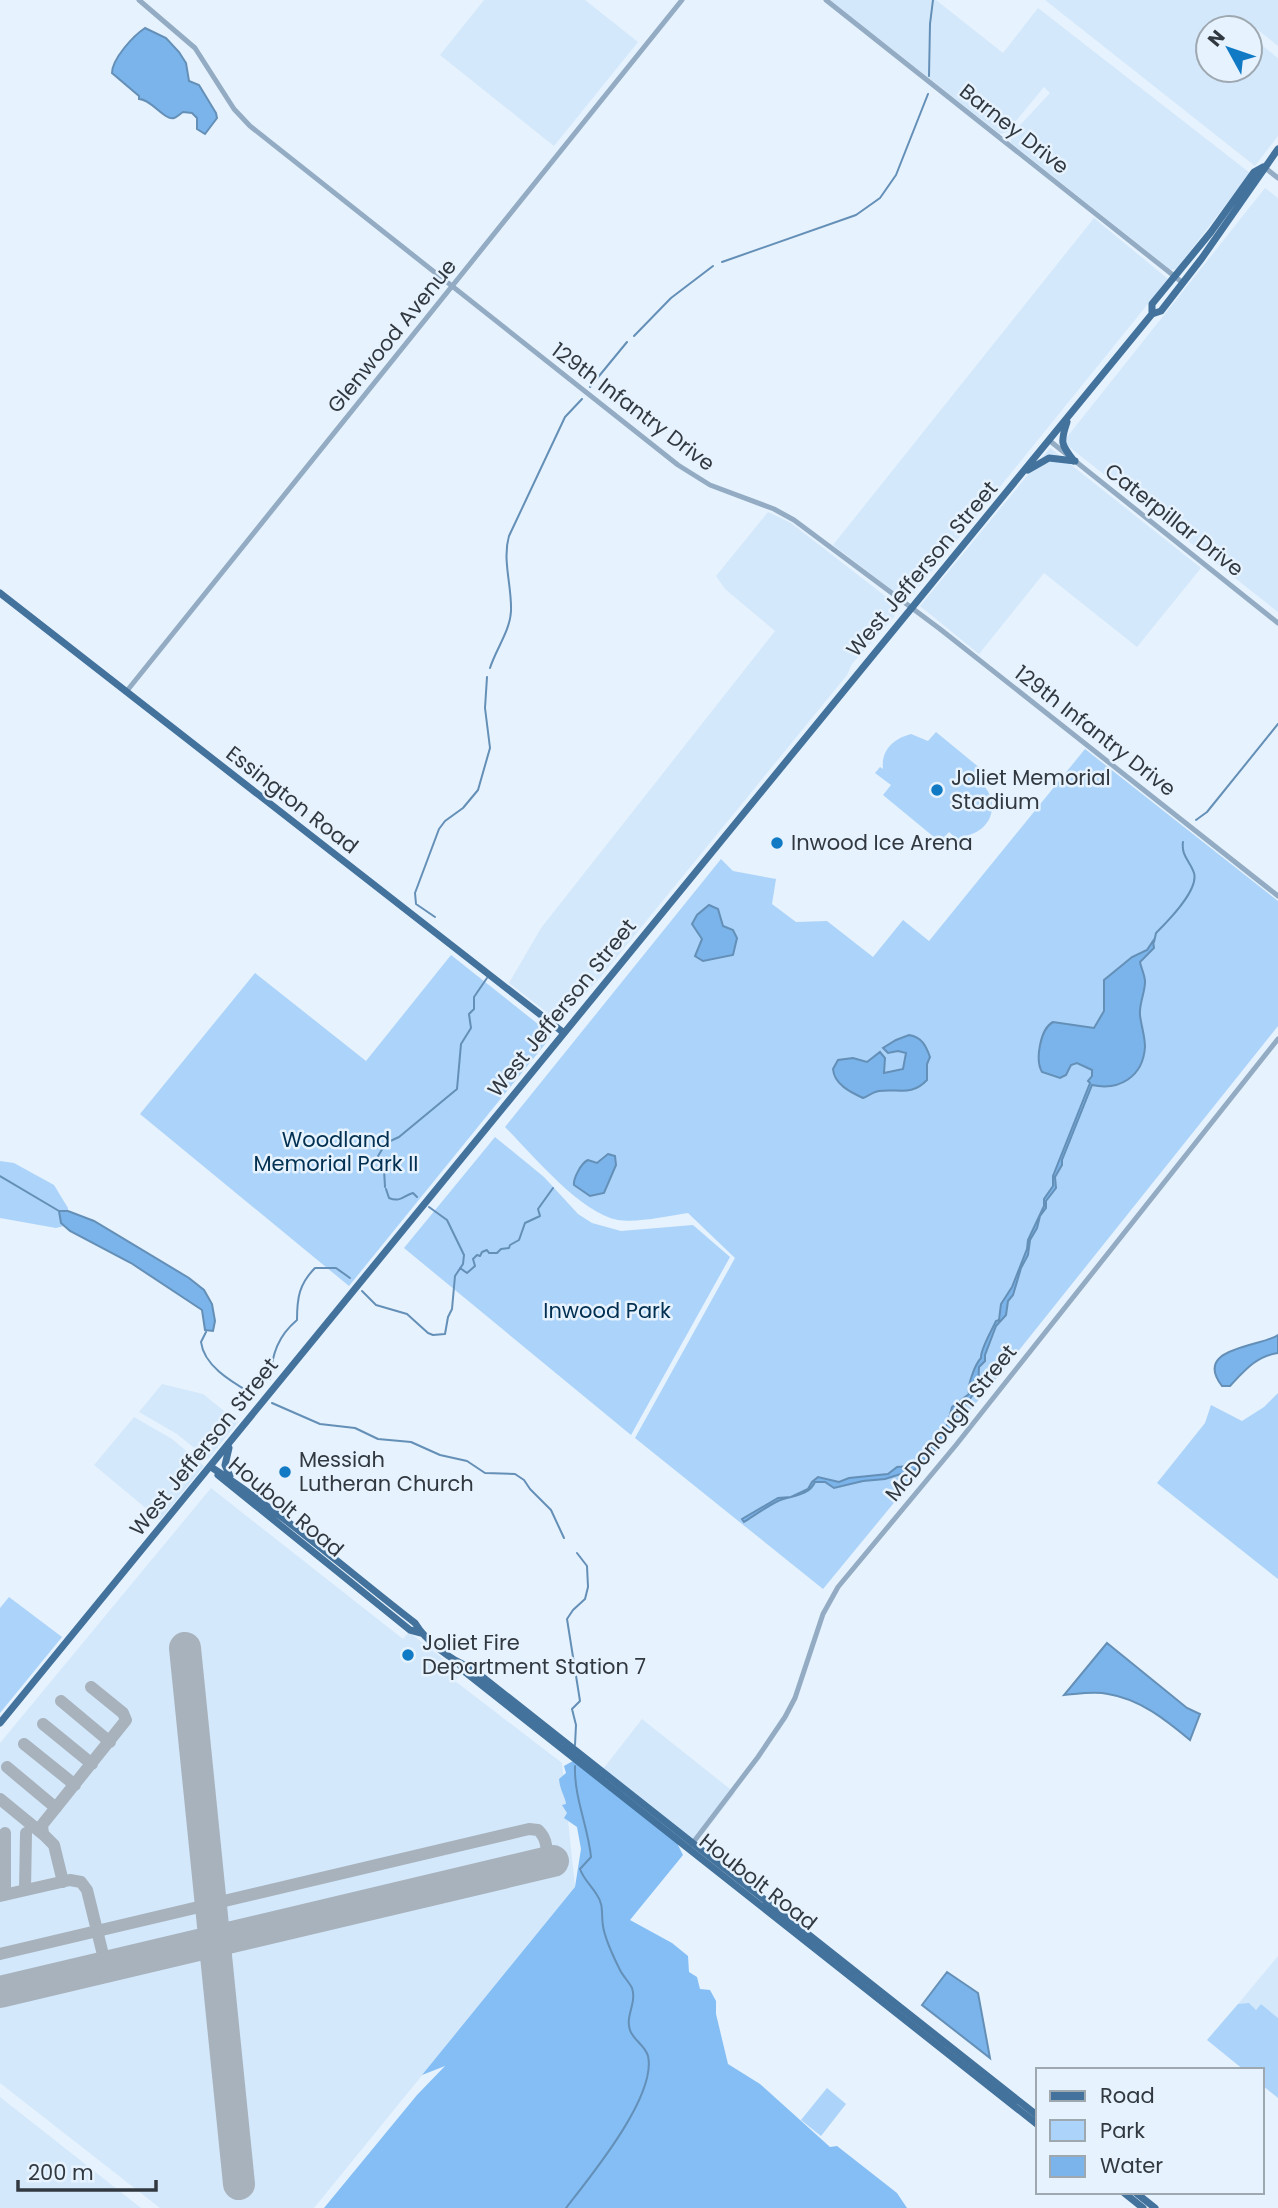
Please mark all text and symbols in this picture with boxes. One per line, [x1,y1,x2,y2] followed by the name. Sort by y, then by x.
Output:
[1194,14,1264,84] north arrow
[1201,24,1231,53] text: N
[954,77,1075,180] street label: Barney Drive
[320,252,463,419] street label: Glenwood Avenue
[546,336,721,478] street label: 129th Infantry Drive
[1099,456,1250,583] street label: Caterpillar Drive
[839,475,1004,663] street label: West Jefferson Street
[1009,658,1182,803] street label: 129th Infantry Drive
[220,739,364,860] street label: Essington Road
[951,763,1111,816] place label: Joliet Memorial Stadium
[929,782,945,798] marker: Joliet Memorial Stadium
[791,828,973,857] place label: Inwood Ice Arena
[769,835,785,851] marker: Inwood Ice Arena
[481,912,643,1103] street label: West Jefferson Street
[253,1125,419,1178] park label: Woodland Memorial Park II
[543,1296,671,1325] park label: Inwood Park
[878,1338,1023,1507] street label: McDonough Street
[123,1351,285,1542] street label: West Jefferson Street
[299,1445,474,1498] place label: Messiah Lutheran Church
[223,1450,350,1563] street label: Houbolt Road
[277,1464,293,1480] marker: Messiah Lutheran Church
[422,1628,646,1681] place label: Joliet Fire Department Station 7
[400,1647,416,1663] marker: Joliet Fire Department Station 7
[693,1826,823,1937] street label: Houbolt Road
[1036,2068,1264,2194] legend
[1100,2081,1155,2110] text: Road
[1100,2116,1145,2145] text: Park
[18,2148,156,2192] scale bar
[1100,2151,1163,2180] text: Water
[28,2158,94,2187] text: 200 m

